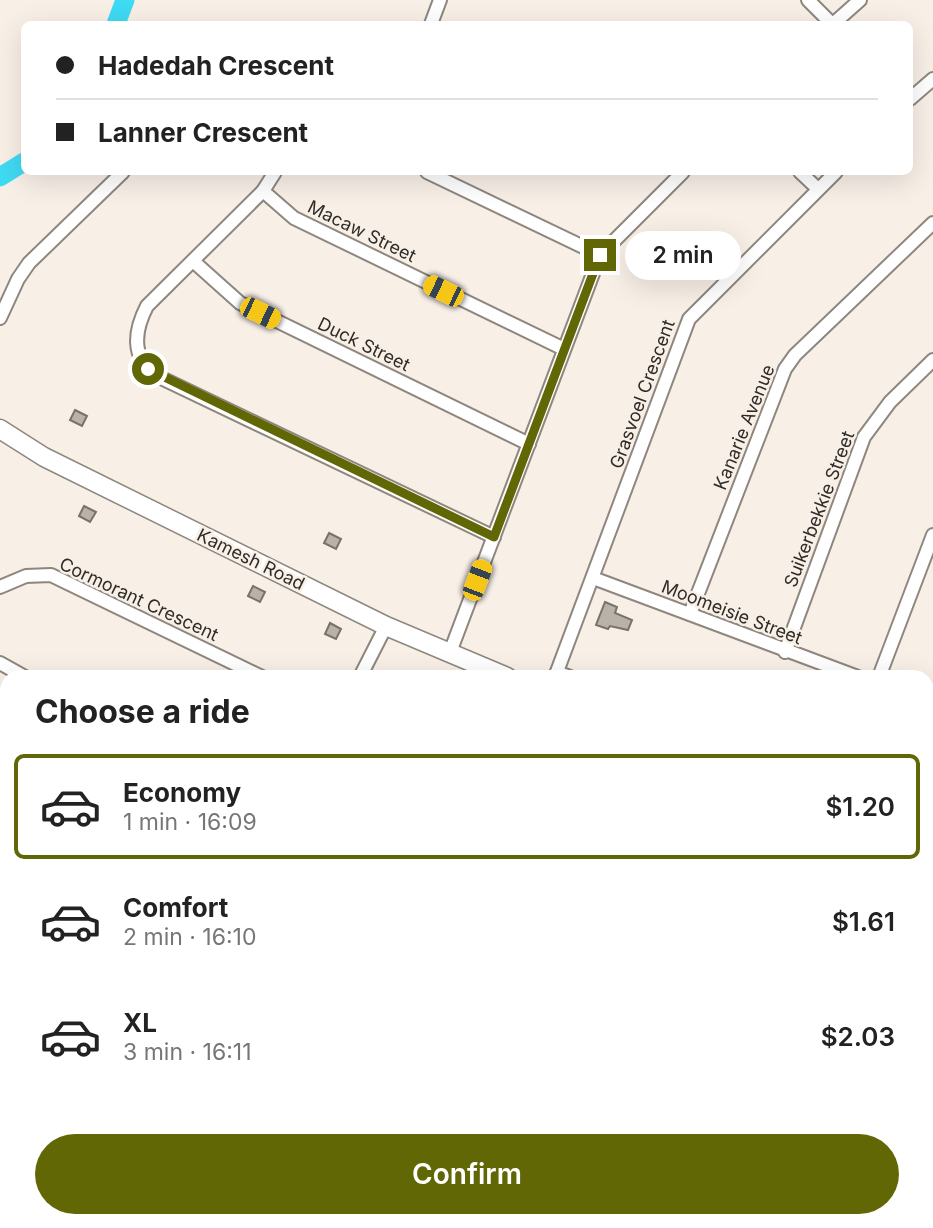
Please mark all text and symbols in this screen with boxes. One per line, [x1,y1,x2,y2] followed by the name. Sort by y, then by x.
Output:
[98,50,334,81] text: Hadedah Crescent
[98,117,308,148] text: Lanner Crescent
[305,196,420,266] street label: Macaw Street
[624,230,740,280] callout: 2 min
[584,239,616,271] route end
[653,241,713,269] text: 2 min
[420,272,467,310] car
[237,294,284,332] car
[315,313,413,375] street label: Duck Street
[605,316,679,471] street label: Grasvoel Crescent
[132,353,164,385] route start
[709,361,779,493] street label: Kanarie Avenue
[780,428,859,590] street label: Suikerbekkie Street
[194,524,308,594] street label: Kamesh Road
[56,553,222,645] street label: Cormorant Crescent
[460,557,495,603] car
[659,576,805,648] street label: Moomeisie Street
[35,692,250,731] text: Choose a ride
[39,775,102,838] icon: car
[123,777,241,808] text: Economy
[825,791,895,822] text: $1.20
[123,808,257,836] text: 1 min · 16:09
[39,890,102,953] icon: car
[123,892,228,923] text: Comfort
[832,906,895,937] text: $1.61
[123,923,256,951] text: 2 min · 16:10
[39,1005,102,1068] icon: car
[123,1007,157,1038] text: XL
[821,1021,895,1052] text: $2.03
[123,1038,252,1066] text: 3 min · 16:11
[35,1134,899,1214] button: Confirm

